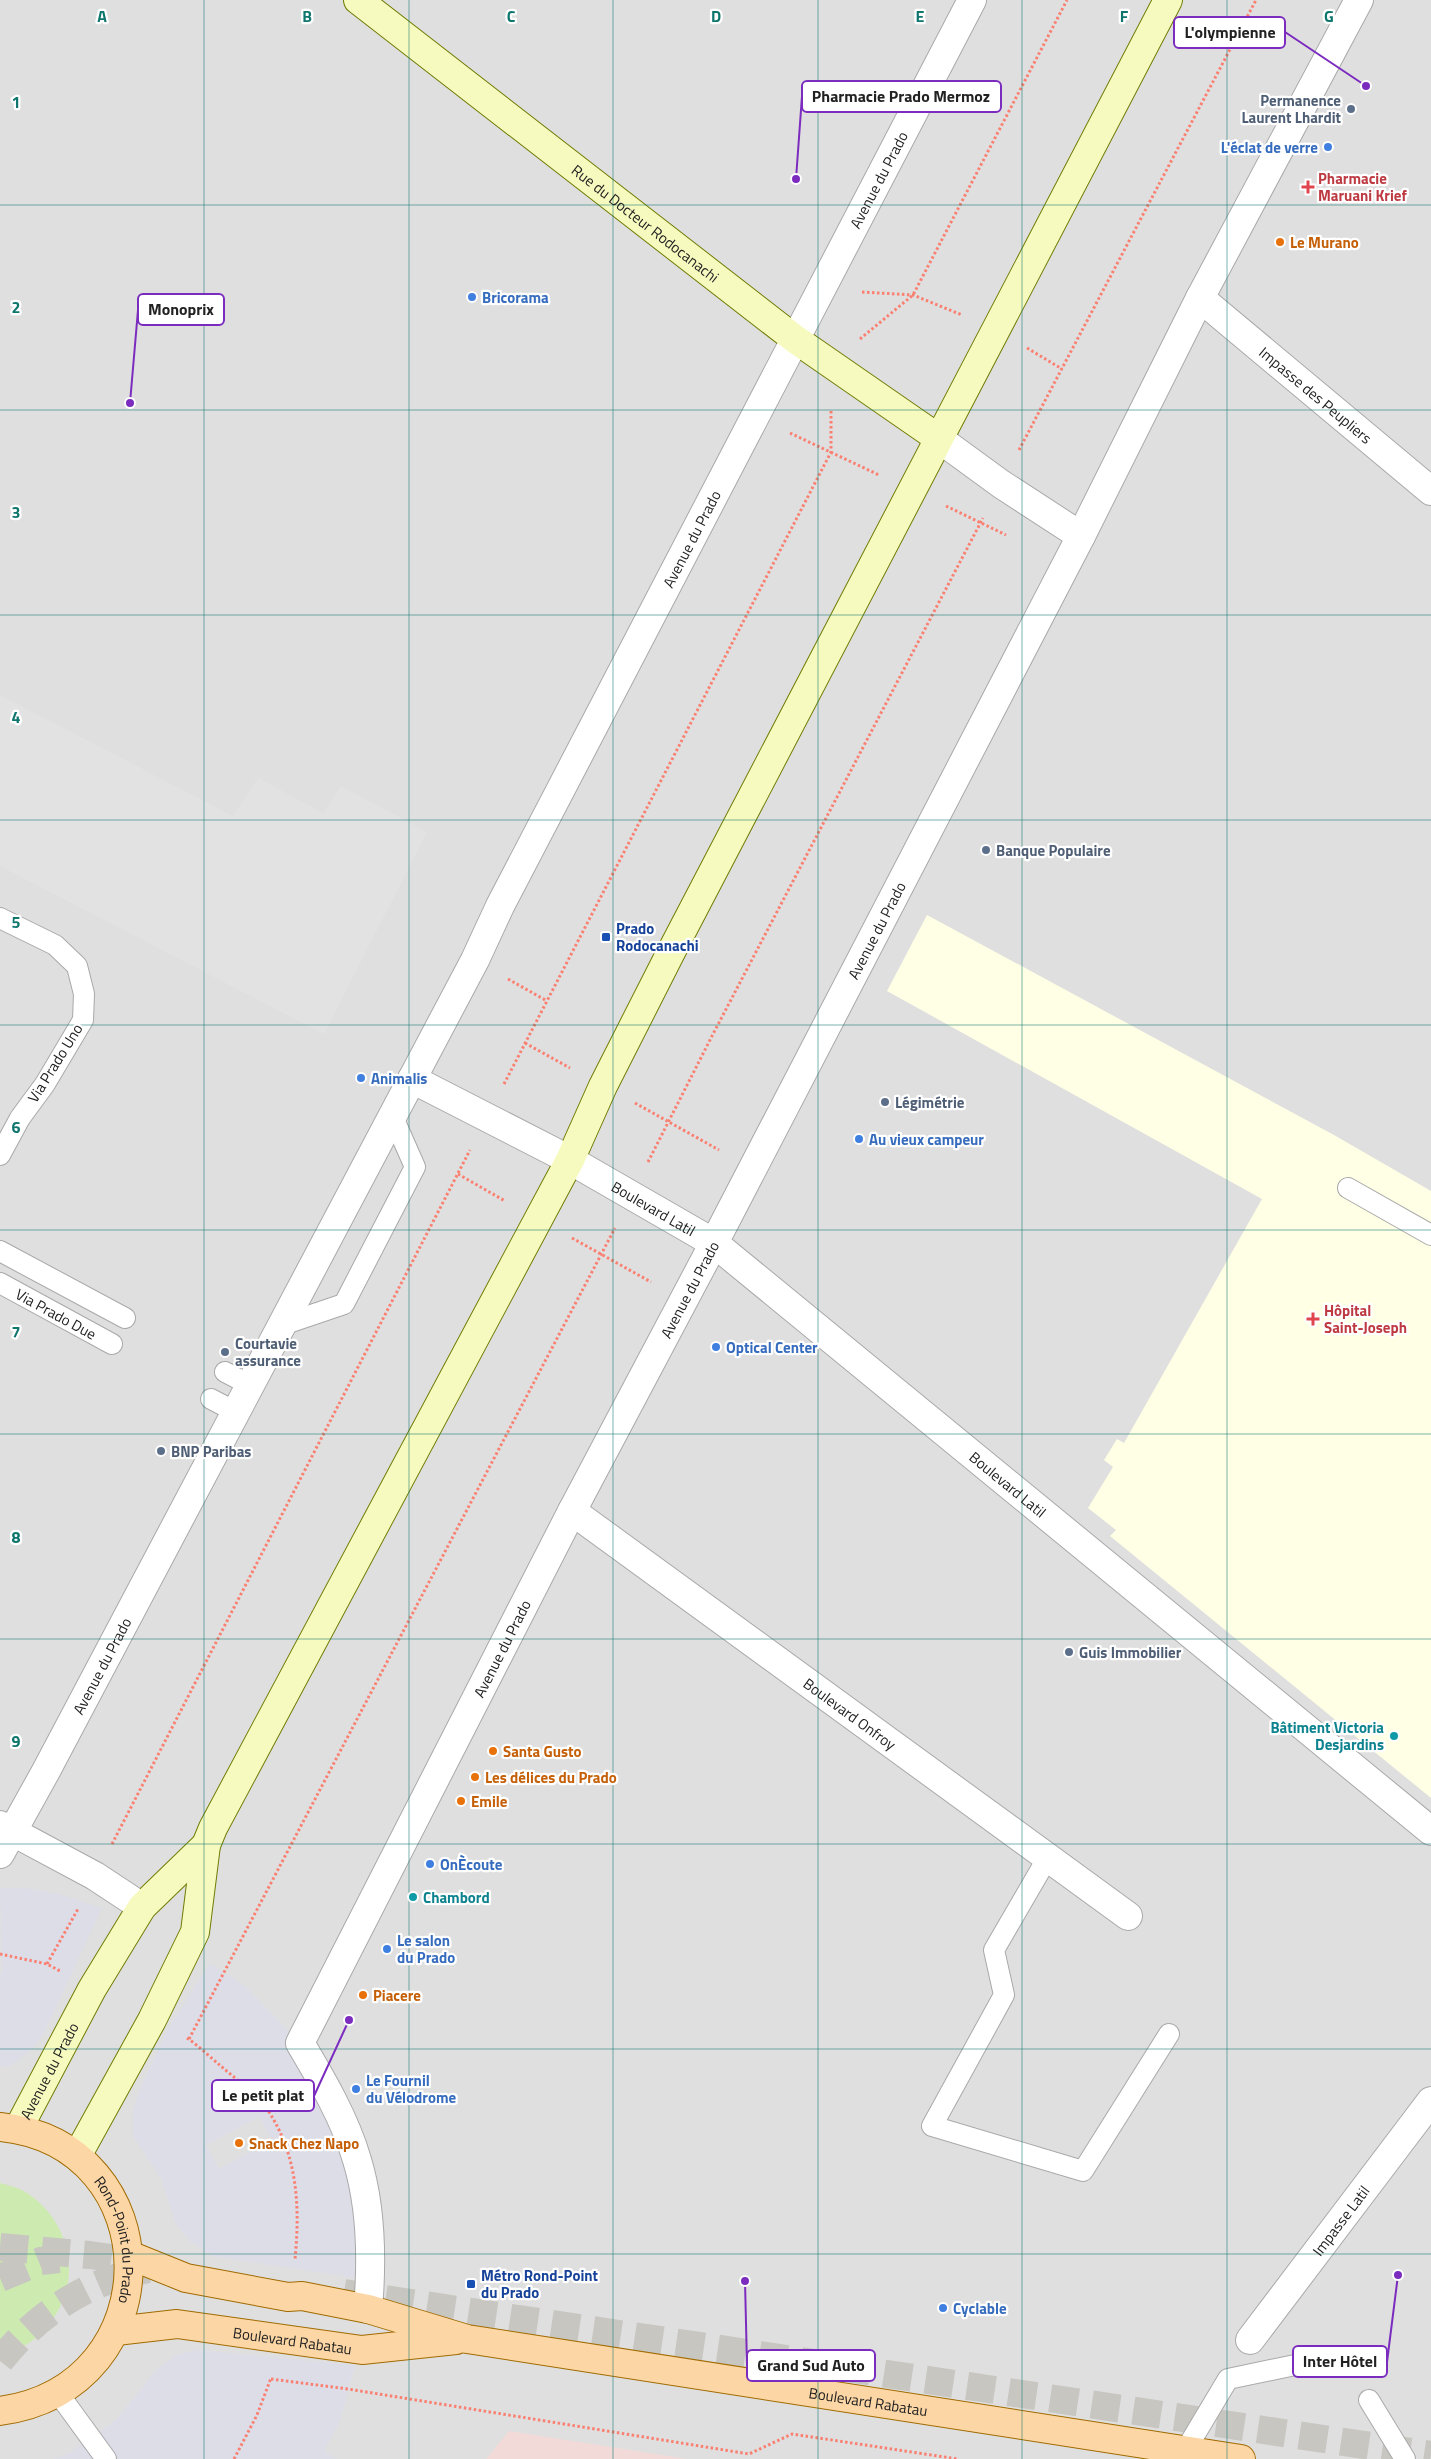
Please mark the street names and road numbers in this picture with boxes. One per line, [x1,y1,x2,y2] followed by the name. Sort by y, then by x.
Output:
[844,127,913,232] street label: Avenue du Prado
[567,158,724,288] street label: Rue du Docteur Rodocanachi
[1254,341,1377,449] street label: Impasse des Peupliers
[656,486,726,591] street label: Avenue du Prado
[842,877,911,983] street label: Avenue du Prado
[22,1019,88,1107] street label: Via Prado Uno
[607,1175,700,1242] street label: Boulevard Latil
[654,1237,725,1342] street label: Avenue du Prado
[12,1282,101,1345] street label: Via Prado Due
[965,1446,1052,1523] street label: Boulevard Latil
[467,1595,536,1701] street label: Avenue du Prado
[67,1613,137,1718] street label: Avenue du Prado
[799,1672,901,1755] street label: Boulevard Onfroy
[14,2018,84,2123] street label: Avenue du Prado
[89,2171,140,2306] street label: Rond-Point du Prado
[1306,2180,1375,2261] street label: Impasse Latil
[232,2320,353,2360] street label: Boulevard Rabatau
[807,2381,929,2422] street label: Boulevard Rabatau

